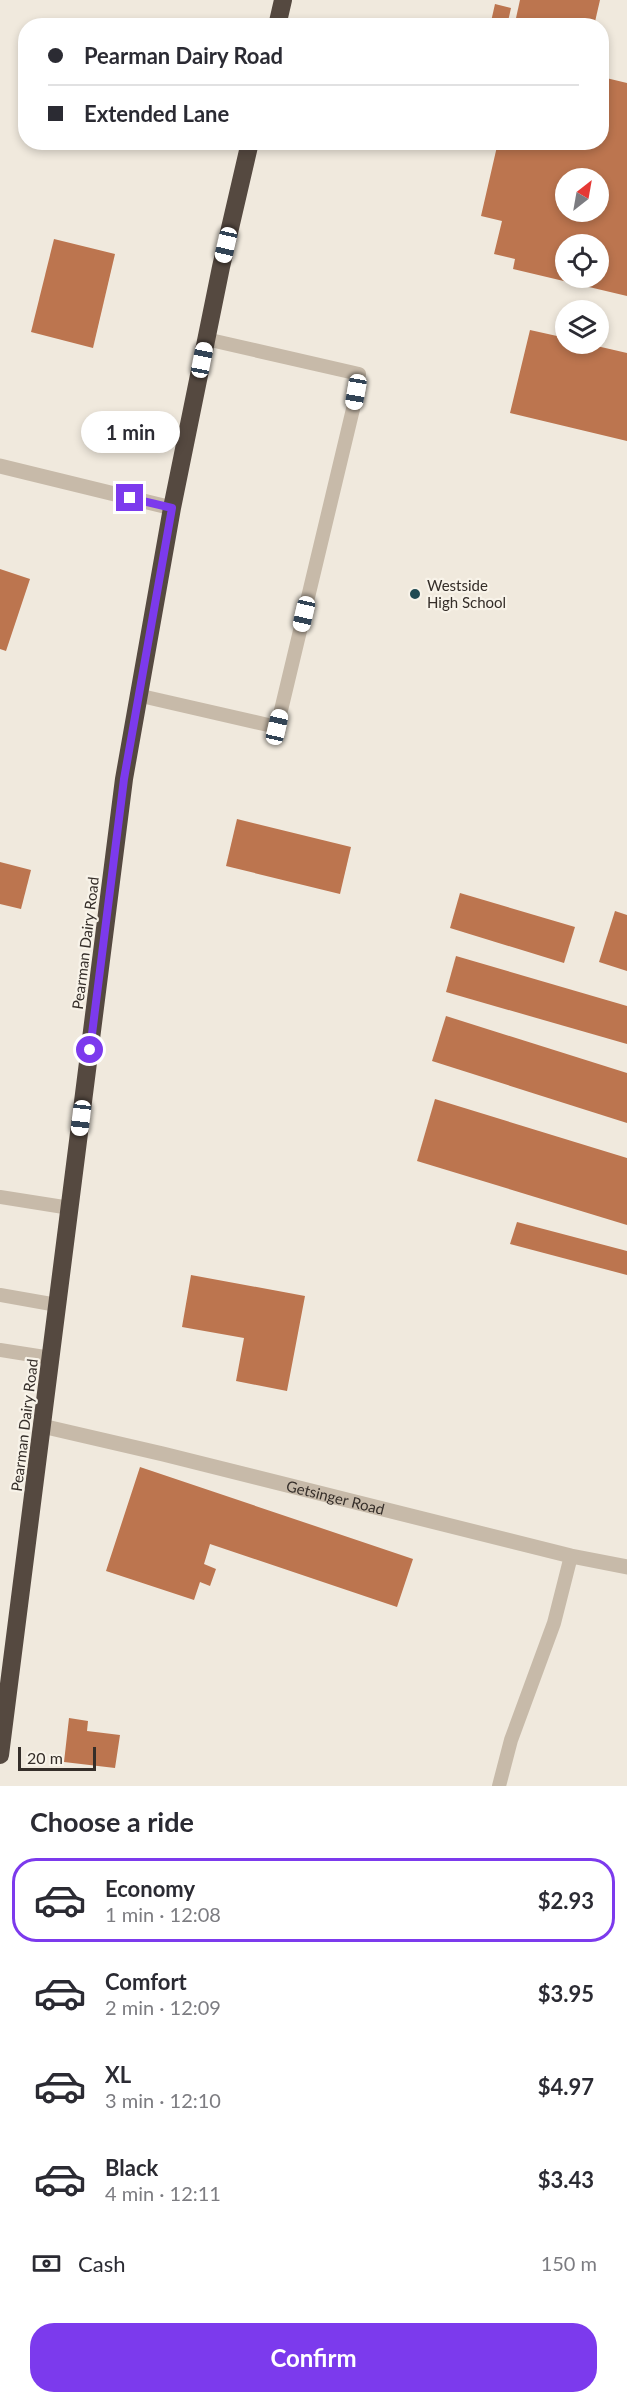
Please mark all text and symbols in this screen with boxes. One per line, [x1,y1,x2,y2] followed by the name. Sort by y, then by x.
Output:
[84,42,283,69] text: Pearman Dairy Road
[84,100,229,127] text: Extended Lane
[555,168,609,222] north arrow
[555,168,609,354] map controls
[213,225,239,265] car
[555,234,609,288] button: locate
[555,300,609,354] button: layers
[190,341,214,379] car
[344,373,368,411] car
[80,411,180,453] callout: 1 min
[106,420,155,444] text: 1 min
[116,484,143,511] route end
[427,576,506,611] place label: Westside High School
[408,587,422,601] marker: Westside High School
[291,594,317,634] car
[264,707,290,747] car
[68,876,102,1010] street label: Pearman Dairy Road
[76,1036,103,1063] route start
[70,1099,92,1137] car
[7,1358,41,1492] street label: Pearman Dairy Road
[285,1476,386,1518] street label: Getsinger Road
[18,1744,96,1772] scale bar
[27,1748,63,1767] text: 20 m
[30,1805,194,1838] text: Choose a ride
[33,1873,87,1927] icon: car
[105,1875,195,1902] text: Economy
[538,1887,594,1914] text: $2.93
[105,1902,221,1926] text: 1 min · 12:08
[33,1966,87,2020] icon: car
[105,1968,187,1995] text: Comfort
[538,1980,594,2007] text: $3.95
[105,1995,221,2019] text: 2 min · 12:09
[33,2059,87,2113] icon: car
[105,2061,131,2088] text: XL
[538,2073,594,2100] text: $4.97
[105,2088,221,2112] text: 3 min · 12:10
[33,2152,87,2206] icon: car
[105,2154,158,2181] text: Black
[538,2166,594,2193] text: $3.43
[105,2181,221,2205] text: 4 min · 12:11
[30,2247,63,2280] icon: cash
[78,2250,125,2277] text: Cash
[541,2251,597,2275] text: 150 m
[30,2323,597,2392] button: Confirm

